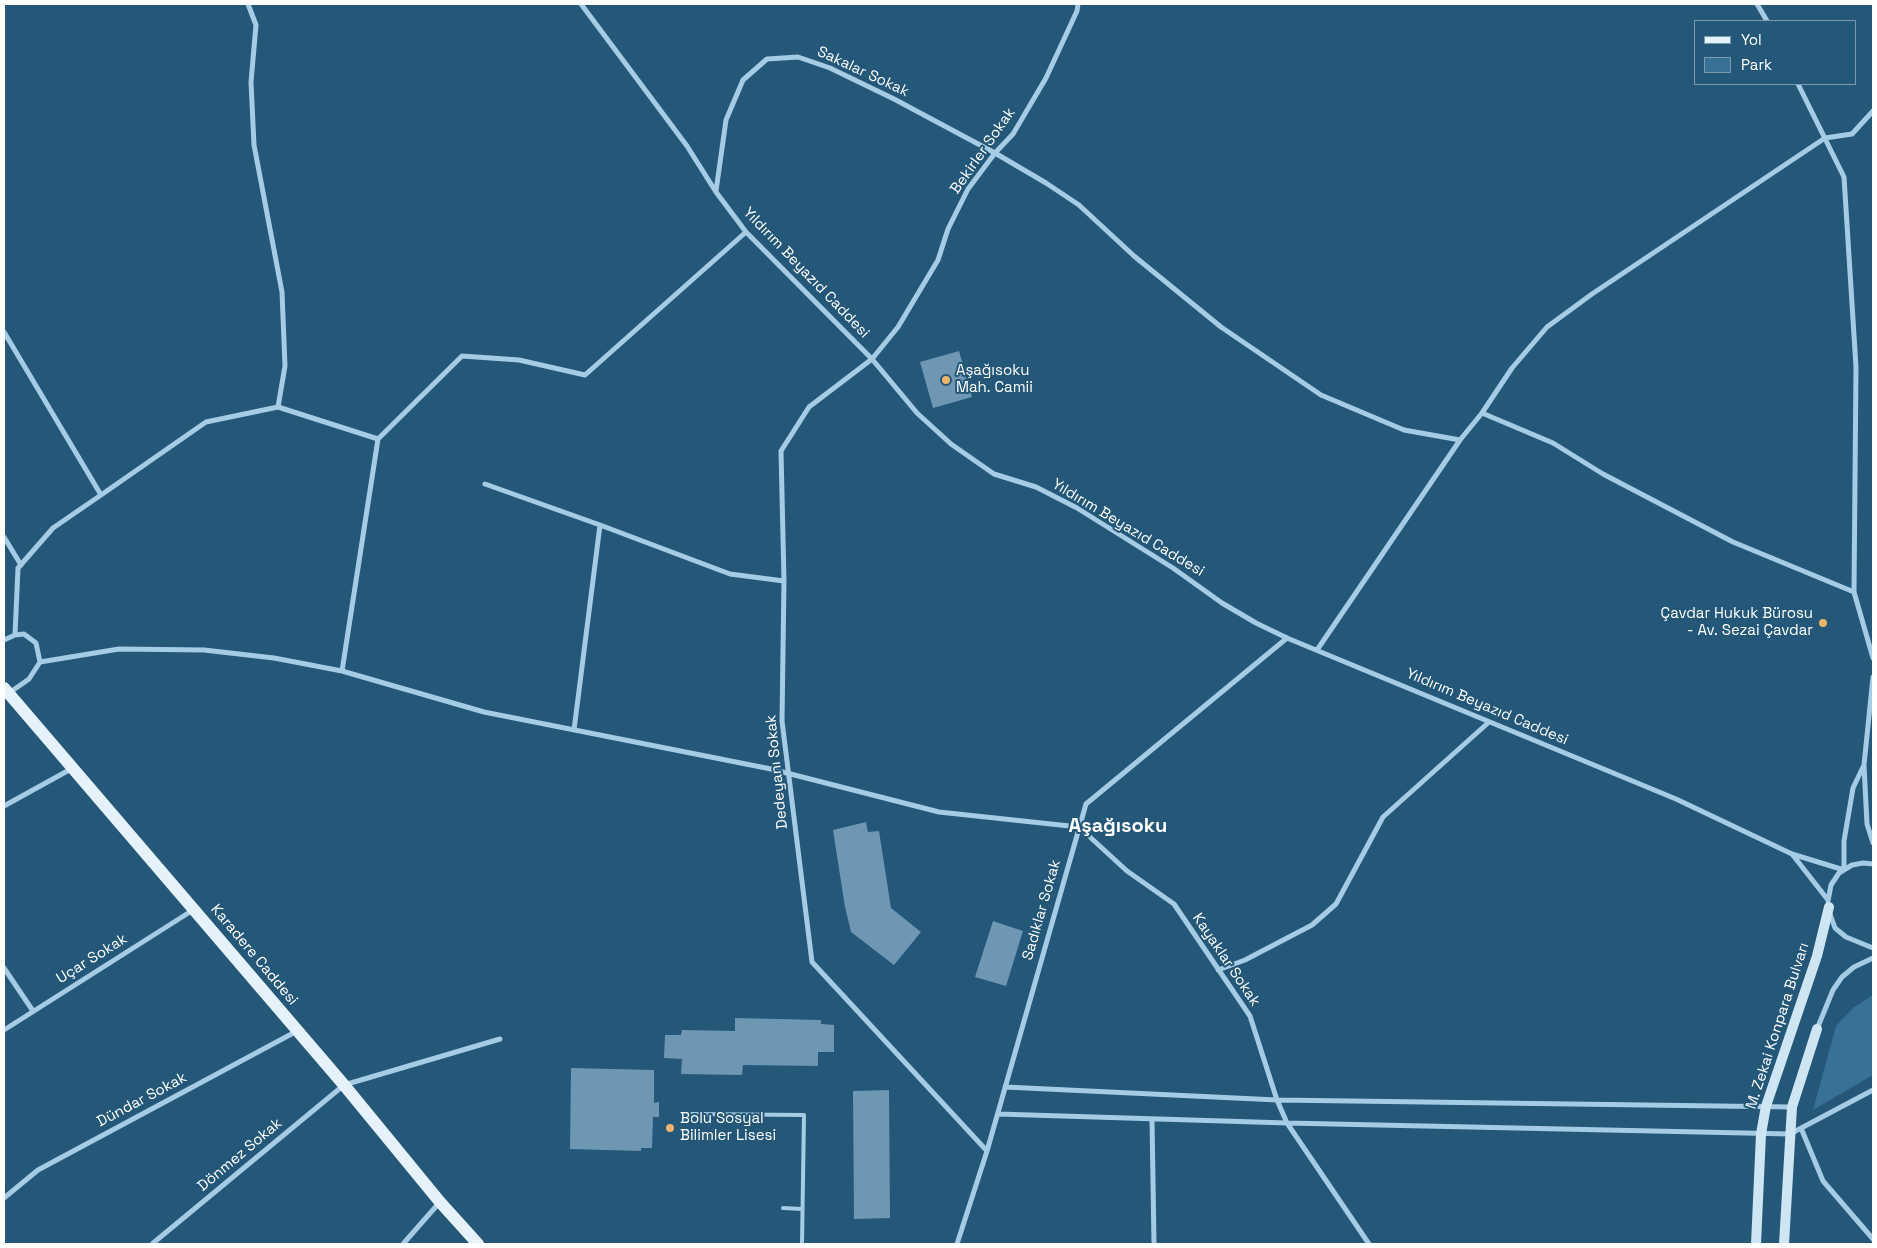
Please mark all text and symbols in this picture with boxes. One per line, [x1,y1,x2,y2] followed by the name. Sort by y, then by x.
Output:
[1694,20,1857,85] legend
[1741,30,1762,49] text: Yol
[814,43,912,101] street label: Sakalar Sokak
[1741,55,1772,74] text: Park
[947,104,1019,198] street label: Bekirler Sokak
[739,204,873,342] street label: Yıldırım Beyazıd Caddesi
[956,362,1033,397] place label: Aşağısoku Mah. Camii
[940,374,952,386] marker: Aşağısoku Mah. Camii
[1049,475,1207,581] street label: Yıldırım Beyazıd Caddesi
[1661,605,1813,640] place label: Çavdar Hukuk Bürosu - Av. Sezai Çavdar
[1817,617,1829,629] marker: Çavdar Hukuk Bürosu - Av. Sezai Çavdar
[1403,665,1571,749] street label: Yıldırım Beyazıd Caddesi
[762,714,792,830] street label: Dedeyanı Sokak
[1069,815,1167,839] district label: Aşağısoku
[1019,858,1065,962] street label: Sadıklar Sokak
[207,901,301,1009] street label: Karadere Caddesi
[1188,910,1264,1010] street label: Kayaklar Sokak
[53,930,131,988] street label: Uçar Sokak
[1743,940,1813,1112] street label: M. Zekai Konpara Bulvarı
[94,1069,190,1131] street label: Dündar Sokak
[680,1110,776,1145] place label: Bolu Sosyal Bilimler Lisesi
[194,1114,286,1196] street label: Dönmez Sokak
[664,1122,676,1134] marker: Bolu Sosyal Bilimler Lisesi

